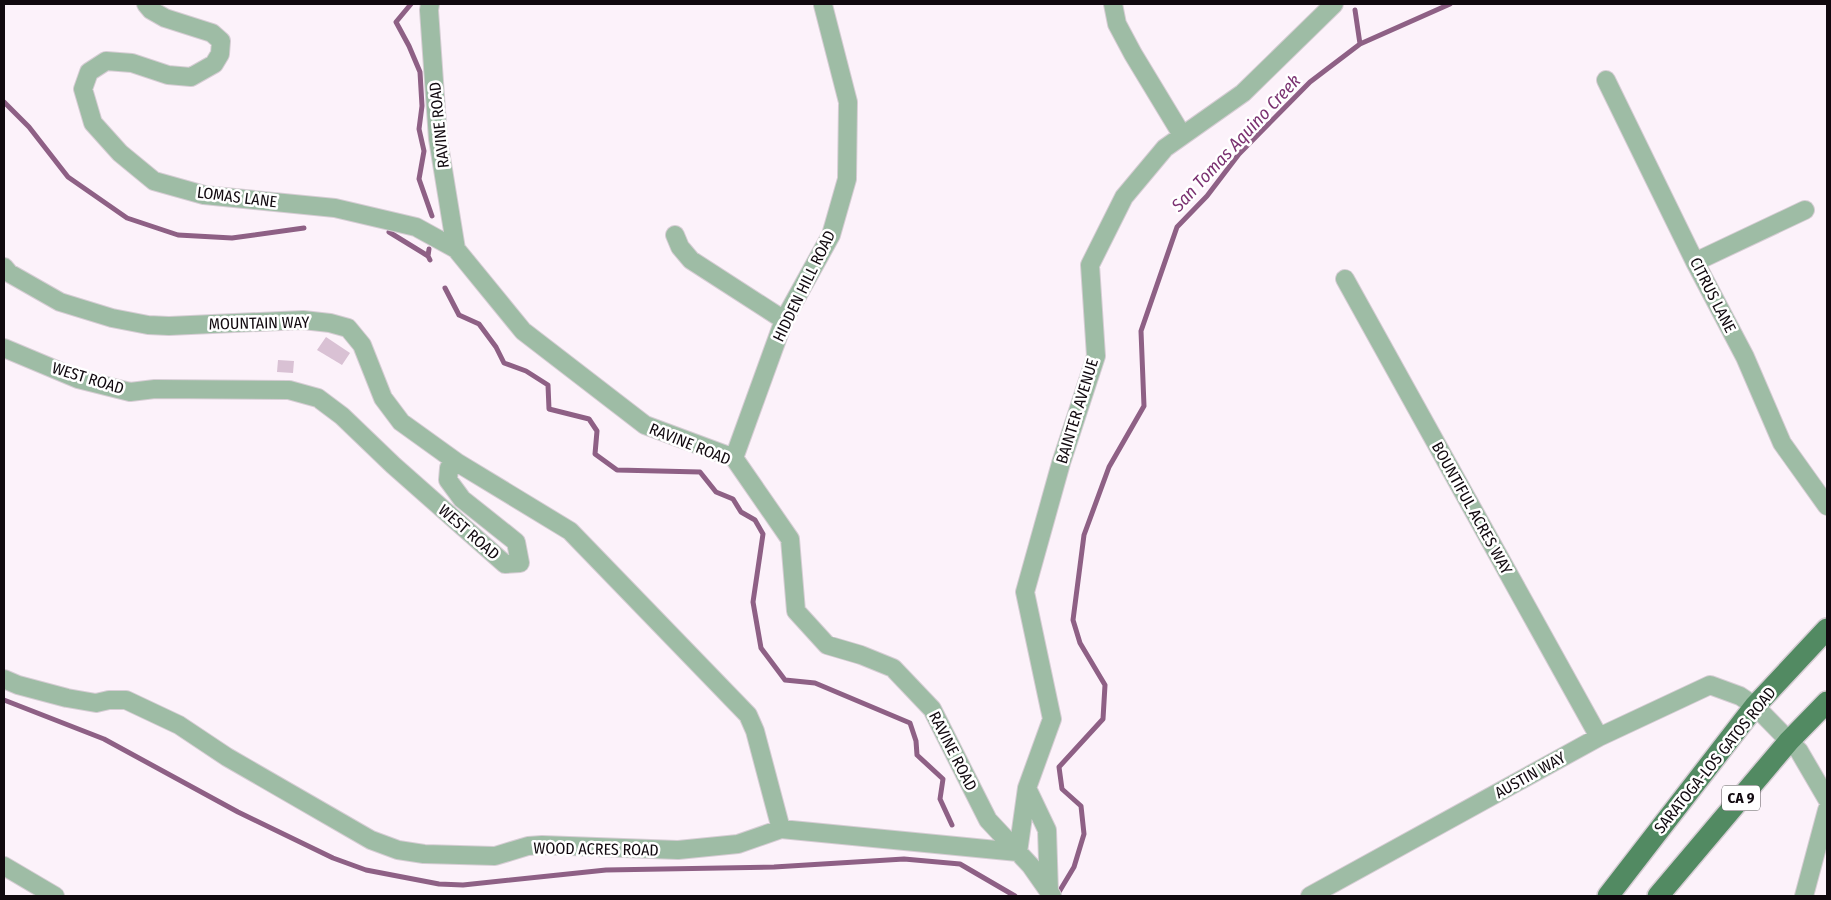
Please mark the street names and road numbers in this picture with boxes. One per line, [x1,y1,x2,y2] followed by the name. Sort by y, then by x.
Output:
[425,81,453,169] street label: RAVINE ROAD
[196,183,278,211] street label: LOMAS LANE
[769,227,839,345] street label: HIDDEN HILL ROAD
[1686,254,1740,336] street label: CITRUS LANE
[209,313,310,333] street label: MOUNTAIN WAY
[1052,356,1102,466] street label: BAINTER AVENUE
[50,358,126,398] street label: WEST ROAD
[646,419,734,469] street label: RAVINE ROAD
[1428,438,1516,578] street label: BOUNTIFUL ACRES WAY
[435,500,503,564] street label: WEST ROAD
[1650,683,1780,837] street label: SARATOGA-LOS GATOS ROAD
[925,708,981,794] street label: RAVINE ROAD
[1491,748,1569,802] street label: AUSTIN WAY
[1722,786,1760,810] road number: CA 9
[533,838,659,860] street label: WOOD ACRES ROAD

